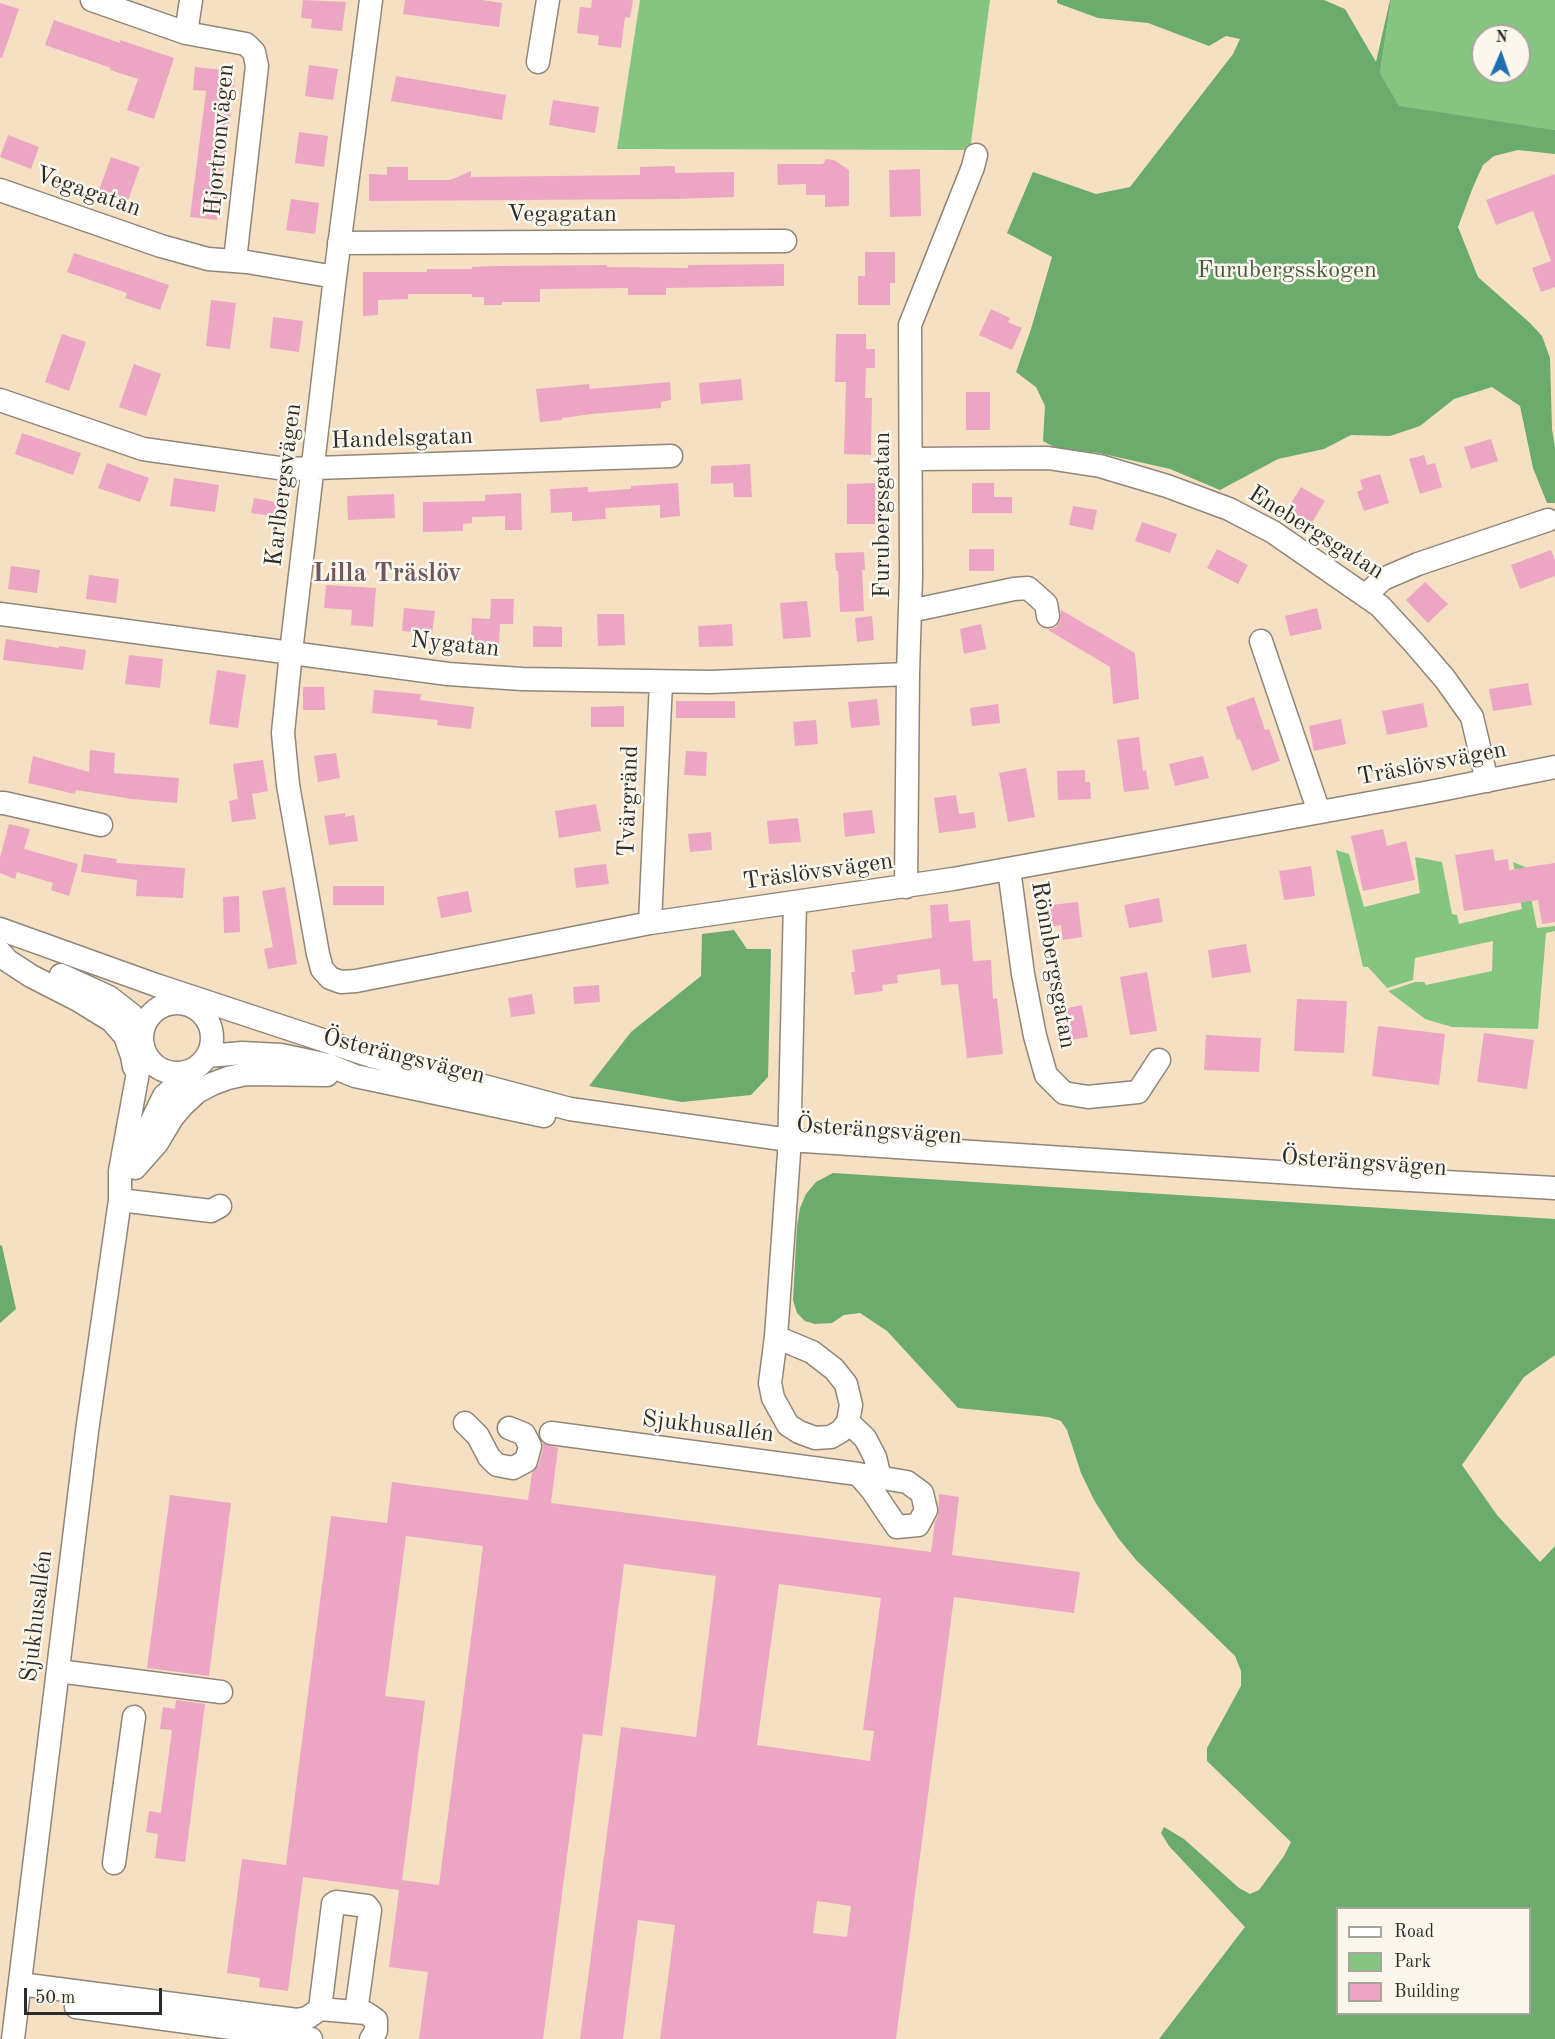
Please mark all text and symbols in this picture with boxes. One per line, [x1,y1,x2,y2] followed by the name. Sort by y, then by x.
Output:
[1471,24,1531,84] north arrow
[1495,30,1508,46] text: N
[199,63,241,217] street label: Hjortronvägen
[31,160,145,224] street label: Vegagatan
[507,201,617,229] street label: Vegagatan
[1197,257,1377,285] park label: Furubergsskogen
[260,402,308,568] street label: Karlbergsvägen
[330,422,474,456] street label: Handelsgatan
[869,432,897,598] street label: Furubergsgatan
[1243,480,1389,586] street label: Enebergsgatan
[312,558,462,590] district label: Lilla Träslöv
[409,626,501,664] street label: Nygatan
[1355,735,1509,793] street label: Träslövsvägen
[613,745,645,857] street label: Tvärgränd
[741,847,895,897] street label: Träslövsvägen
[1024,879,1082,1051] street label: Rönnbergsgatan
[320,1023,488,1091] street label: Österängsvägen
[795,1111,963,1151] street label: Österängsvägen
[1280,1143,1448,1183] street label: Österängsvägen
[640,1405,776,1449] street label: Sjukhusallén
[15,1548,59,1684] street label: Sjukhusallén
[1336,1907,1531,2015] legend
[1394,1923,1434,1941] text: Road
[1394,1953,1431,1971] text: Park
[27,1976,165,2014] scale bar
[1394,1983,1459,2001] text: Building
[35,1989,75,2007] text: 50 m

